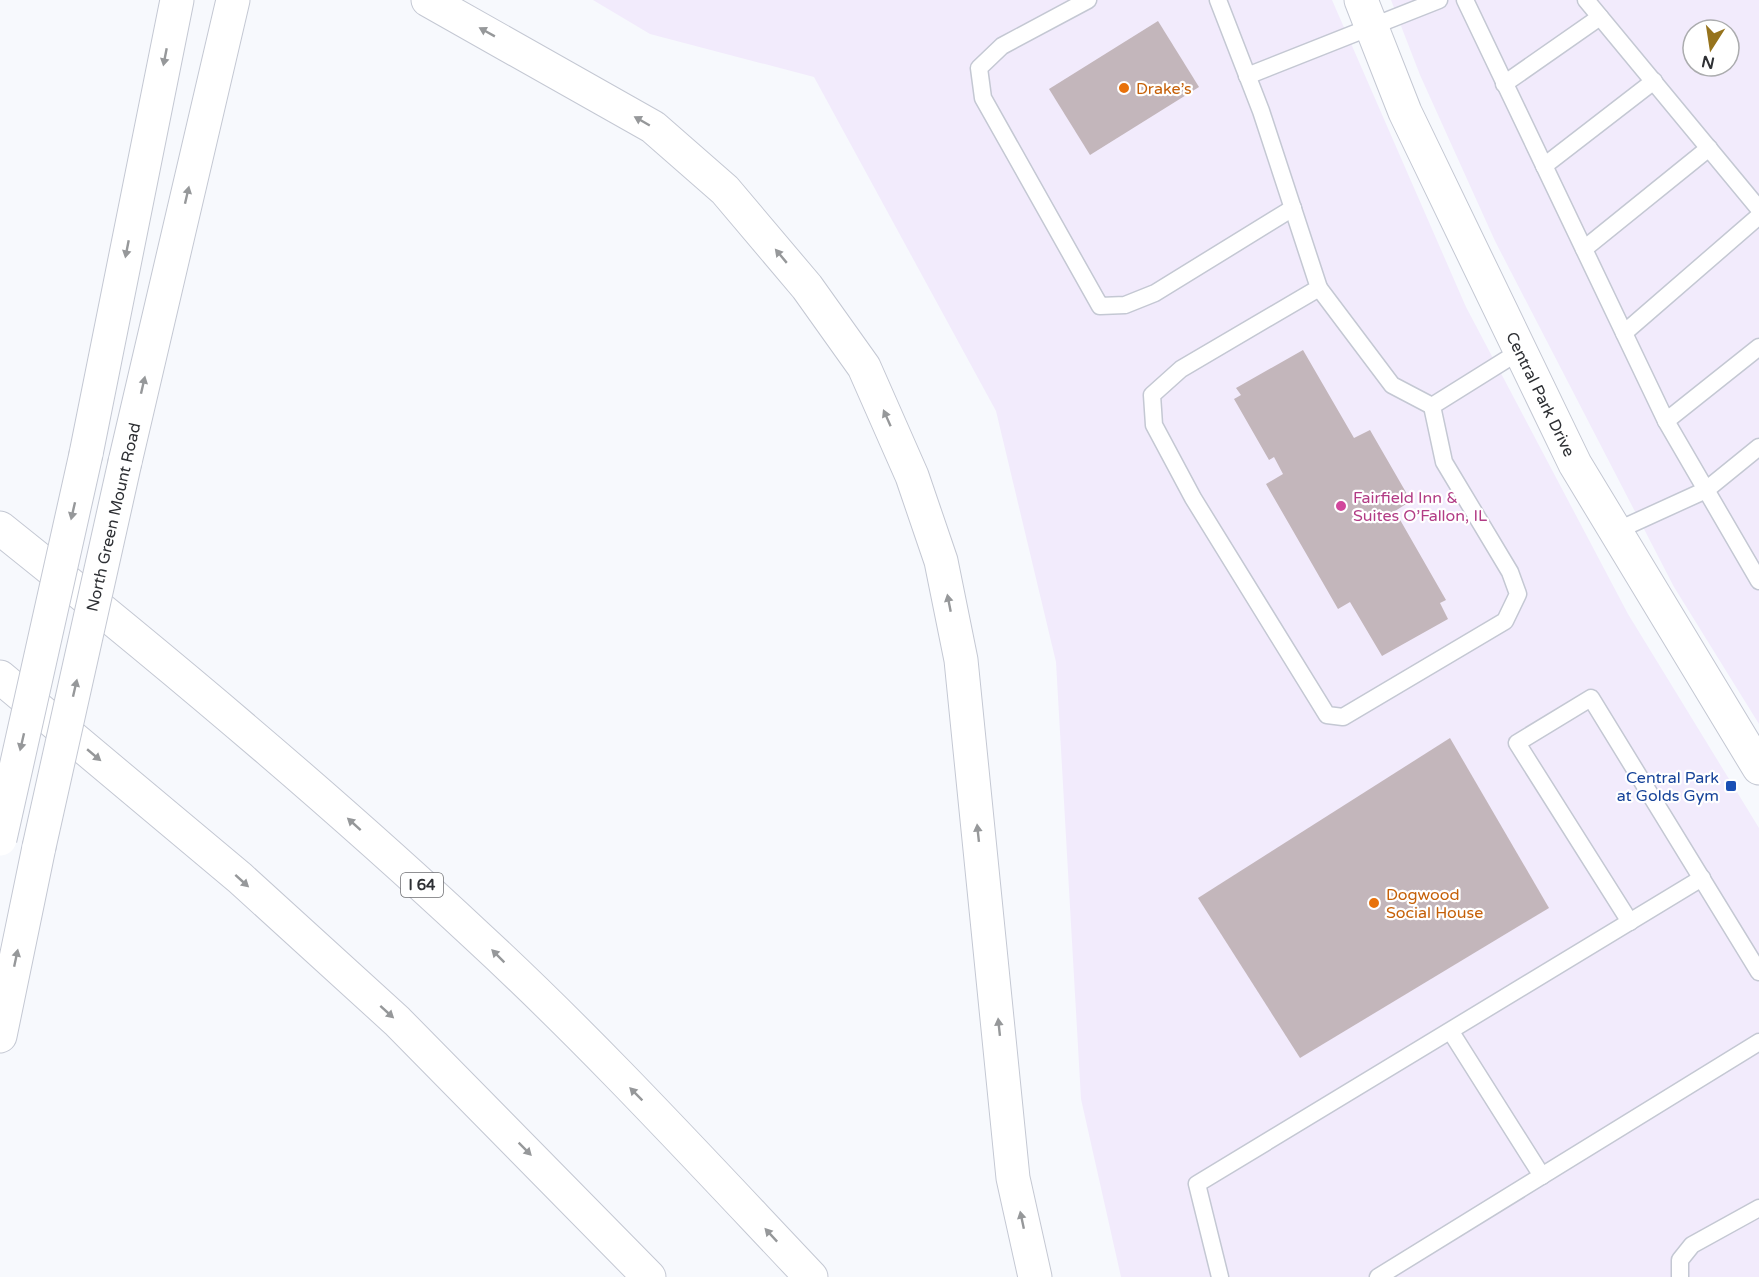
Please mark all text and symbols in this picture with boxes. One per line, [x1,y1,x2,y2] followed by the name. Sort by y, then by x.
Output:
[1681,18,1741,78] north arrow
[478,27,495,37] one-way arrow
[160,48,170,67] one-way arrow
[1700,51,1716,73] text: N
[1136,79,1192,99] place label: Drake’s
[1117,81,1131,95] marker: Drake’s
[634,115,650,126] one-way arrow
[183,186,193,204] one-way arrow
[122,239,131,258] one-way arrow
[775,249,788,264] one-way arrow
[1501,329,1579,460] street label: Central Park Drive
[138,376,148,394] one-way arrow
[882,409,892,427] one-way arrow
[82,421,145,614] street label: North Green Mount Road
[1353,488,1487,526] place label: Fairfield Inn & Suites O’Fallon, IL
[1334,499,1348,513] marker: Fairfield Inn & Suites O’Fallon, IL
[68,502,78,520] one-way arrow
[944,593,953,612] one-way arrow
[70,678,80,697] one-way arrow
[16,733,26,752] one-way arrow
[86,748,101,761] one-way arrow
[1617,768,1719,806] place label: Central Park at Golds Gym
[1724,779,1738,793] marker: Central Park at Golds Gym
[347,817,362,831] one-way arrow
[973,823,983,842] one-way arrow
[401,873,443,897] road number: I 64
[235,874,250,888] one-way arrow
[1386,885,1483,923] place label: Dogwood Social House
[1367,896,1381,910] marker: Dogwood Social House
[12,949,21,968] one-way arrow
[491,950,505,964] one-way arrow
[379,1005,394,1018] one-way arrow
[994,1017,1004,1036] one-way arrow
[630,1087,644,1101] one-way arrow
[518,1142,532,1156] one-way arrow
[1017,1210,1026,1229] one-way arrow
[764,1227,778,1242] one-way arrow

